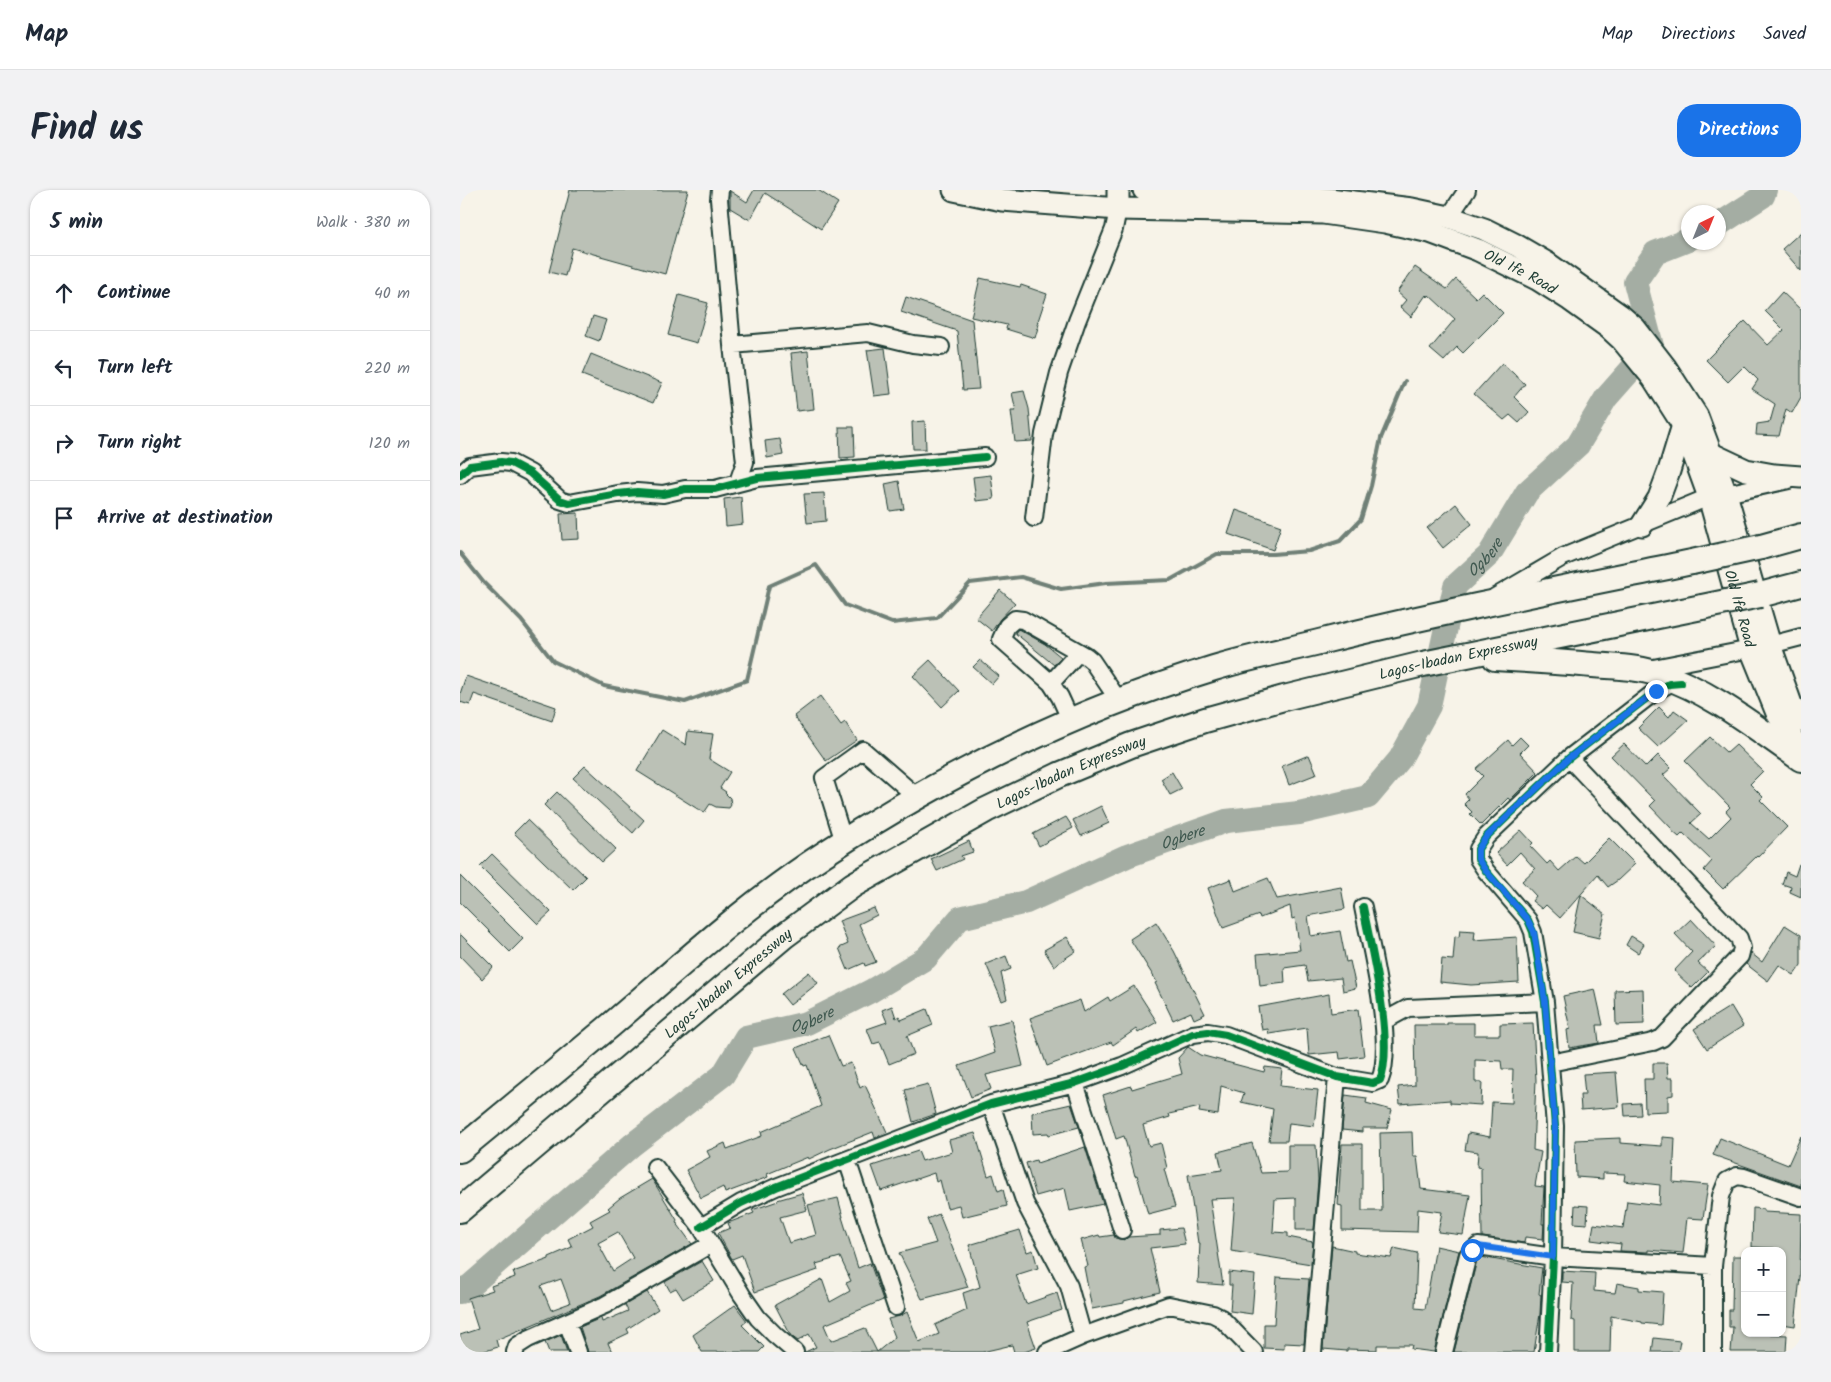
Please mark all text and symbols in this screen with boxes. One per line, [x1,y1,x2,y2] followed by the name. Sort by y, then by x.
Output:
[25,15,68,54] text: Map
[1601,20,1633,49] text: Map
[1661,20,1735,49] text: Directions
[1763,20,1806,49] text: Saved
[30,102,143,158] text: Find us
[1677,104,1801,157] button: Directions
[1681,205,1726,250] north arrow
[50,206,103,239] text: 5 min
[316,210,410,235] text: Walk · 380 m
[1479,244,1562,302] street label: Old Ife Road
[97,278,170,308] text: Continue
[50,279,78,307] icon: ahead
[374,281,410,306] text: 40 m
[97,353,172,383] text: Turn left
[50,354,78,382] icon: left
[364,356,410,381] text: 220 m
[97,428,182,458] text: Turn right
[50,429,78,457] icon: right
[369,431,410,456] text: 120 m
[97,503,273,533] text: Arrive at destination
[50,504,78,532] icon: arrive
[1461,532,1511,584] water label: Ogbere
[1717,567,1761,651] street label: Old Ife Road
[1377,630,1541,687] street label: Lagos-Ibadan Expressway
[1645,680,1668,703] route end
[992,729,1150,816] street label: Lagos-Ibadan Expressway
[1157,818,1210,857] water label: Ogbere
[659,922,799,1045] street label: Lagos-Ibadan Expressway
[788,1000,840,1040] water label: Ogbere
[1461,1239,1484,1262] route start
[1741,1247,1786,1337] map controls
[1741,1247,1786,1292] button: +
[1741,1292,1786,1337] button: −

